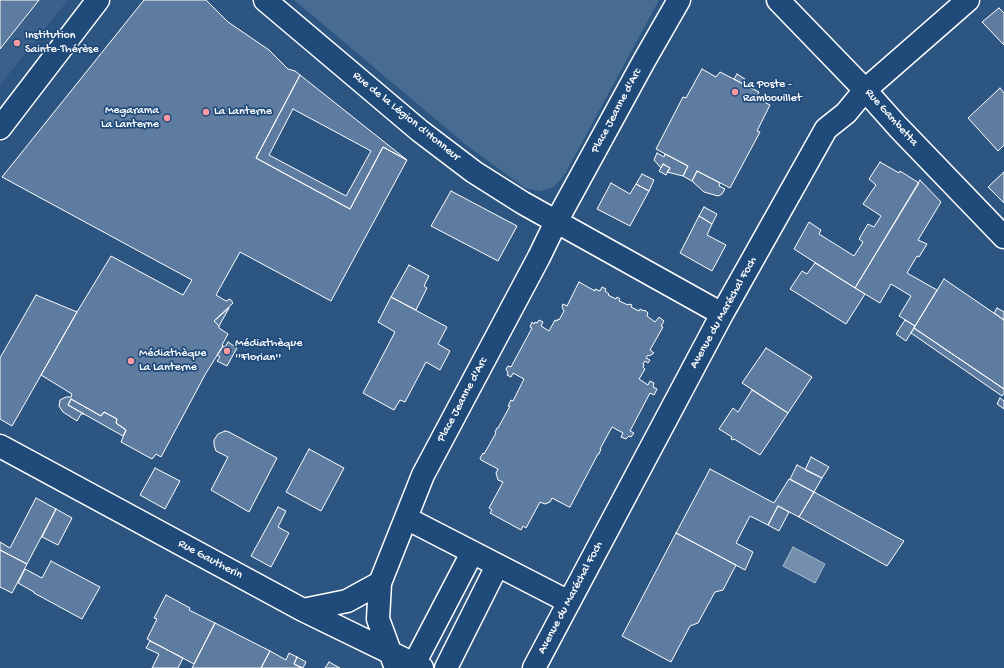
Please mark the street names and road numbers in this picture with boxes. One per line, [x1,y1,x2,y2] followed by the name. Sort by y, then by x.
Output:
[589,66,645,156] street label: Place Jeanne d'Arc
[349,69,463,165] street label: Rue de la Légion d'Honneur
[861,86,921,150] street label: Rue Gambetta
[687,255,761,371] street label: Avenue du Maréchal Foch
[435,355,491,445] street label: Place Jeanne d'Arc
[175,537,245,583] street label: Rue Gautherin
[535,539,607,657] street label: Avenue du Maréchal Foch

